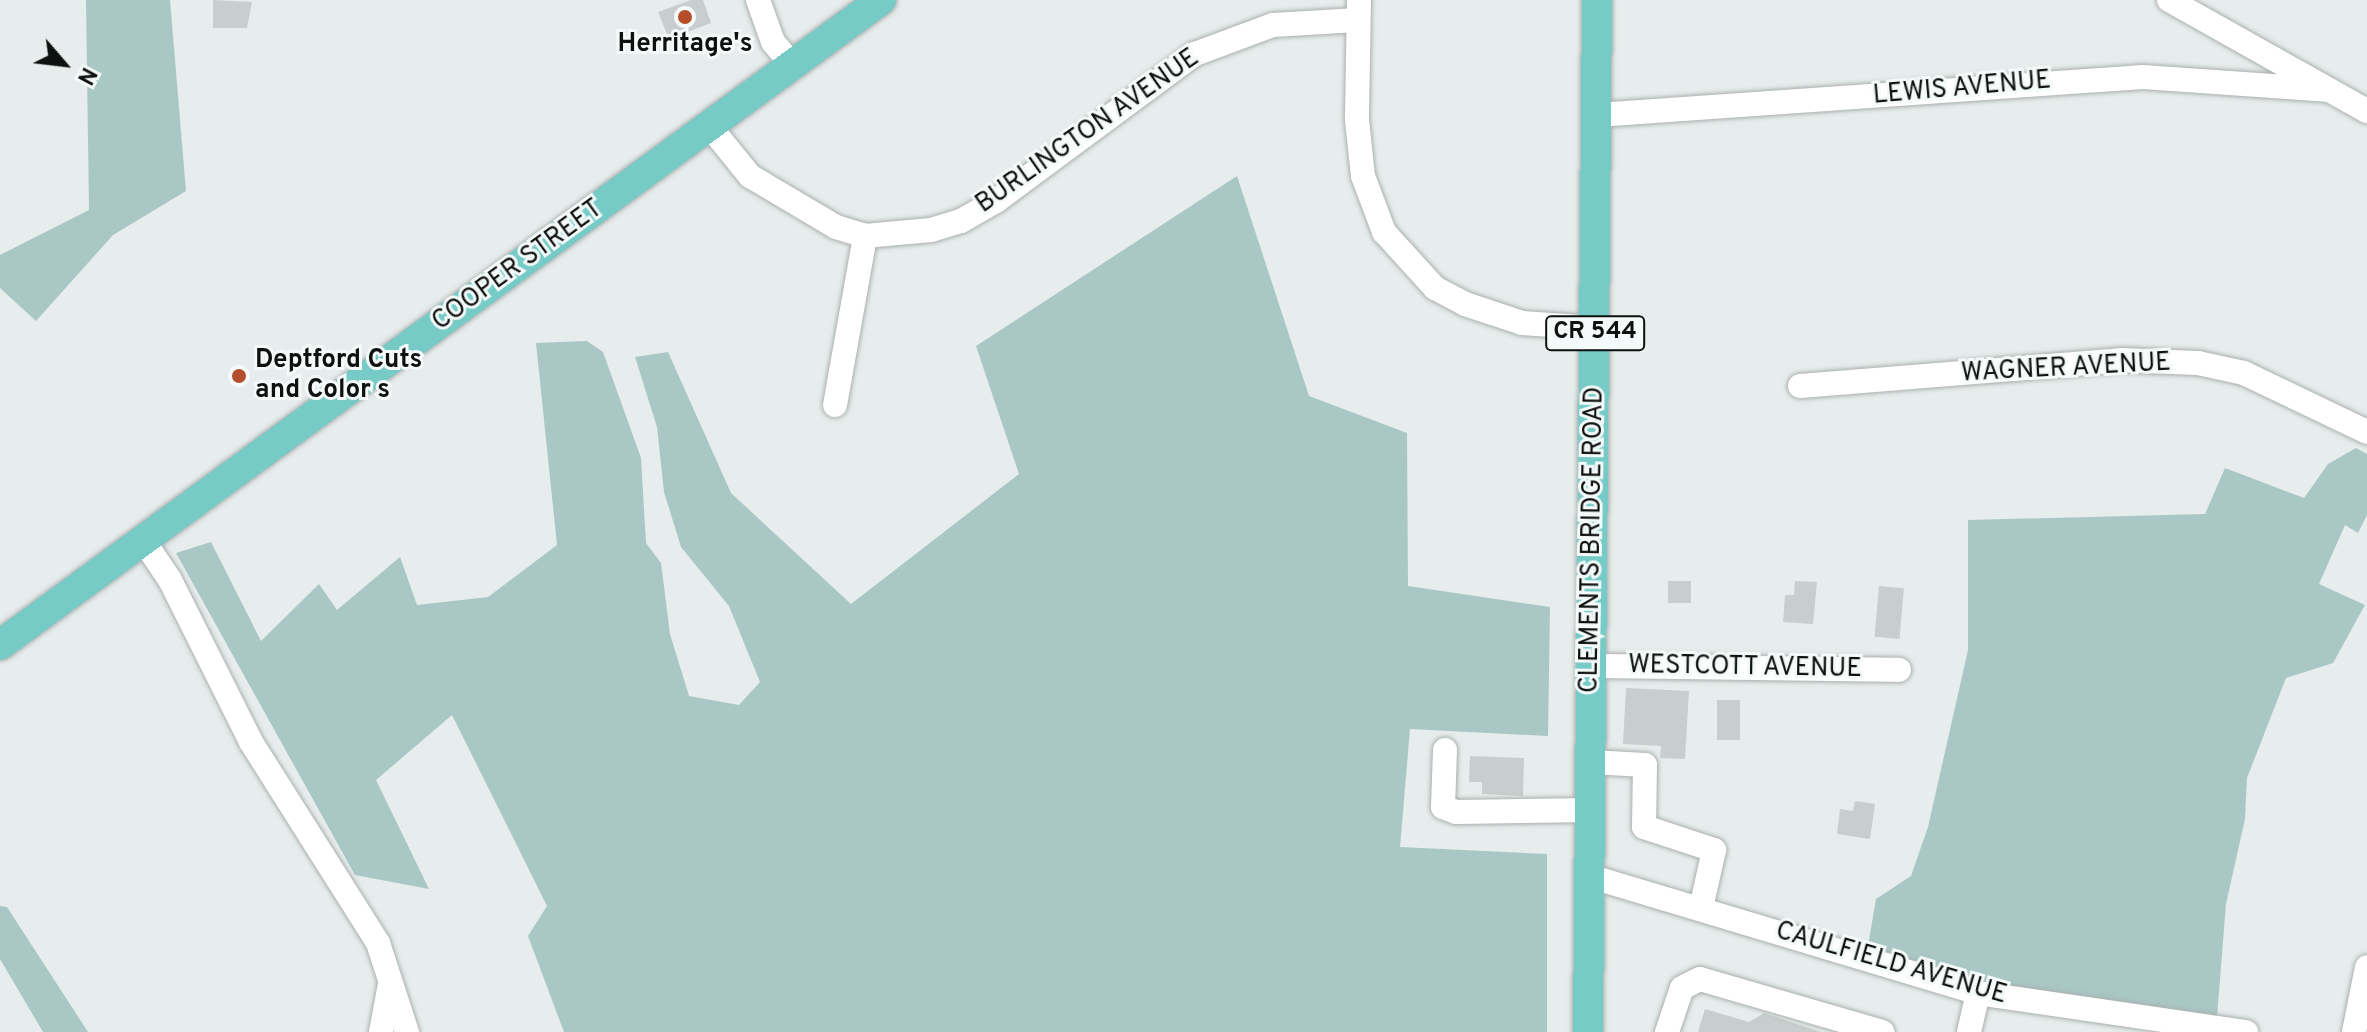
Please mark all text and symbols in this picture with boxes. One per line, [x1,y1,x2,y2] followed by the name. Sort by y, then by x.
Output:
[676,8,694,26] marker: Herritage's
[24,24,104,104] north arrow
[618,29,752,61] place label: Herritage's
[970,43,1206,221] street label: BURLINGTON AVENUE
[70,62,101,89] text: N
[1871,66,2053,112] street label: LEWIS AVENUE
[427,194,609,338] street label: COOPER STREET
[1545,313,1645,353] road number: CR 544
[255,345,422,406] place label: Deptford Cuts and Color s
[1960,348,2172,390] street label: WAGNER AVENUE
[230,367,248,385] marker: Deptford Cuts and Color s
[1575,387,1611,693] street label: CLEMENTS BRIDGE ROAD
[1627,650,1863,686] street label: WESTCOTT AVENUE
[1771,916,2011,1012] street label: CAULFIELD AVENUE

